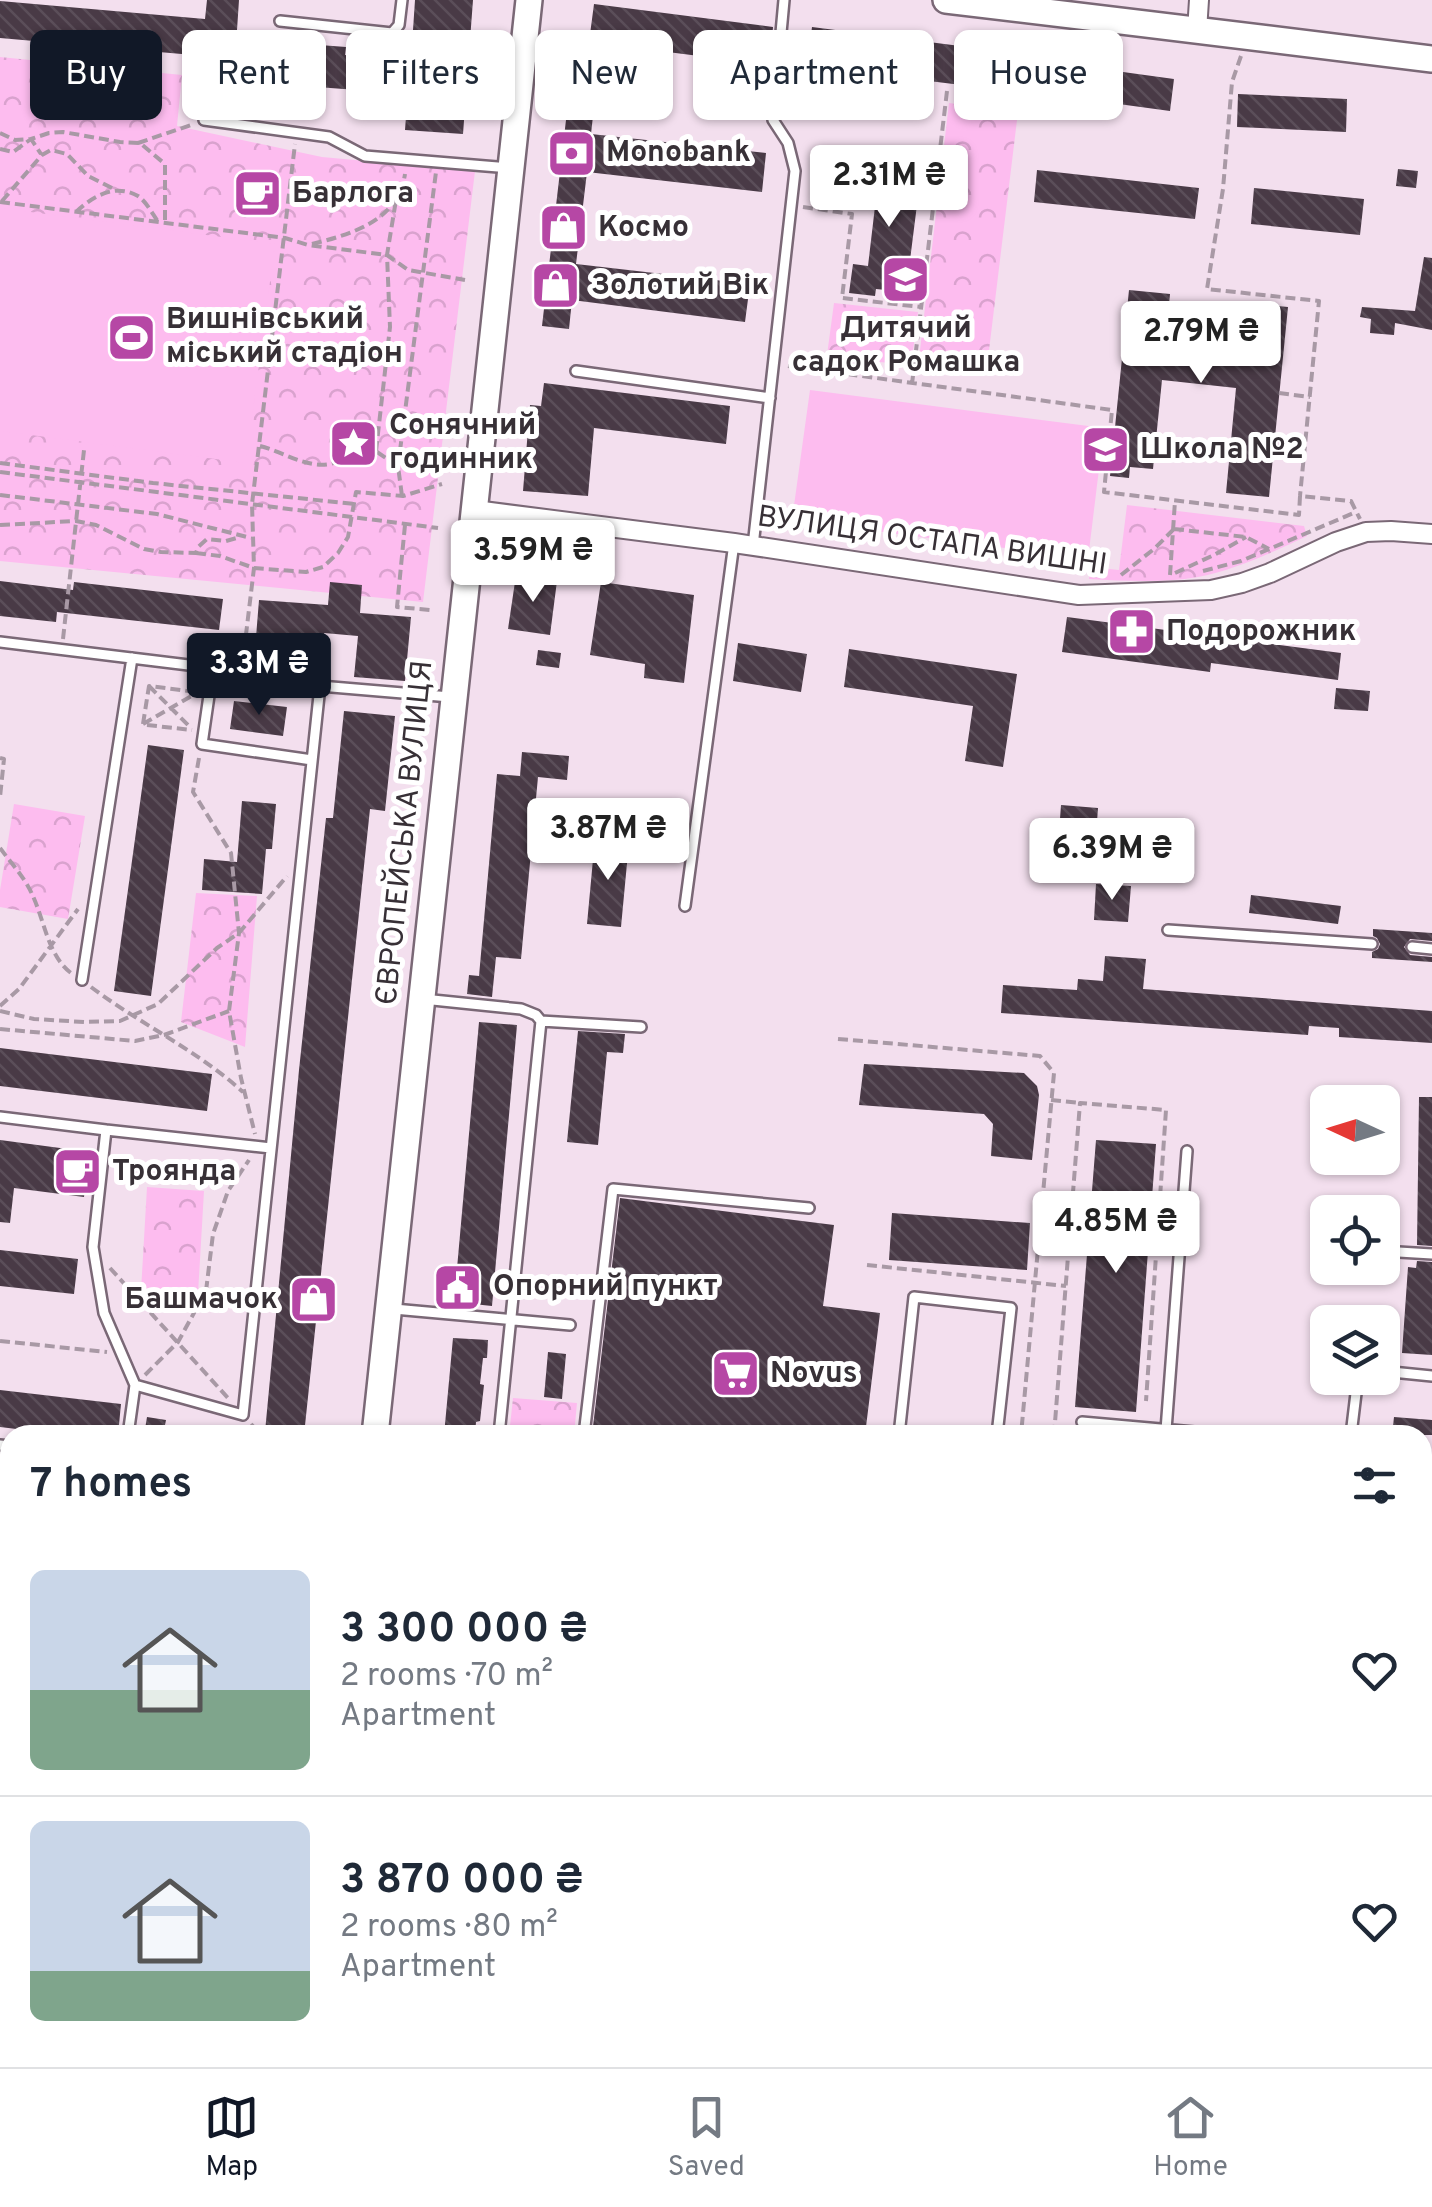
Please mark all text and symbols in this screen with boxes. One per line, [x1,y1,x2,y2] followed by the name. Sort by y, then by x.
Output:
[30,30,162,120] chip: Buy
[182,30,326,120] chip: Rent
[346,30,515,120] chip: Filters
[535,30,673,120] chip: New
[693,30,934,120] chip: Apartment
[954,30,1123,120] chip: House
[545,127,597,179] bank icon: Monobank
[606,135,751,172] place label: Monobank
[797,145,981,230] pin: 2.31M ₴
[832,157,946,197] text: 2.31M ₴
[231,168,283,220] cafe icon: Барлога
[292,176,414,213] place label: Барлога
[537,202,589,254] shop icon: Космо
[598,210,689,247] place label: Космо
[880,254,932,306] school or university icon: Дитячий садок Ромашка
[530,260,582,312] shop icon: Золотий Вік
[591,268,769,305] place label: Золотий Вік
[1109,301,1293,386] pin: 2.79M ₴
[166,302,403,373] place label: Вишнівський міський стадіон
[105,311,157,363] sports icon: Вишнівський міський стадіон
[792,311,1020,382] place label: Дитячий садок Ромашка
[1143,313,1259,353] text: 2.79M ₴
[389,408,536,479] place label: Сонячний годинник
[328,417,380,469] place icon: Сонячний годинник
[1079,424,1131,476] school or university icon: Школа №2
[1140,432,1304,469] place label: Школа №2
[755,499,1109,585] street label: ВУЛИЦЯ ОСТАПА ВИШНІ
[441,520,625,605] pin: 3.59M ₴
[473,532,593,572] text: 3.59M ₴
[1105,606,1157,658] pharmacy icon: Подорожник
[1166,614,1357,651] place label: Подорожник
[178,633,340,718] pin: 3.3M ₴
[209,645,309,685] text: 3.3M ₴
[367,658,443,1007] street label: ЄВРОПЕЙСЬКА ВУЛИЦЯ
[516,798,700,883] pin: 3.87M ₴
[549,810,667,850] text: 3.87M ₴
[1020,818,1204,903] pin: 6.39M ₴
[1051,830,1173,870] text: 6.39M ₴
[1310,1085,1400,1175] north arrow
[1310,1085,1400,1395] map controls
[51,1146,103,1198] cafe icon: Троянда
[112,1154,236,1191] place label: Троянда
[1024,1191,1208,1276] pin: 4.85M ₴
[1310,1195,1400,1285] button: locate
[1055,1203,1177,1243] text: 4.85M ₴
[432,1261,484,1313] public building icon: Опорний пункт
[493,1269,718,1306] place label: Опорний пункт
[287,1274,339,1326] shop icon: Башмачок
[125,1282,278,1319] place label: Башмачок
[1310,1305,1400,1395] button: layers
[709,1348,761,1400] supermarket icon: Novus
[770,1356,857,1393] place label: Novus
[1347,1458,1402,1513] icon: filters
[30,1459,192,1512] text: 7 homes
[340,1604,587,1657] text: 3 300 000 ₴
[110,1610,230,1730] icon: home
[1347,1643,1402,1698] icon: heart
[340,1657,553,1697] text: 2 rooms · 70 m²
[340,1697,496,1737] text: Apartment
[340,1855,583,1908] text: 3 870 000 ₴
[110,1861,230,1981] icon: home
[1347,1894,1402,1949] icon: heart
[340,1908,558,1948] text: 2 rooms · 80 m²
[340,1948,496,1988] text: Apartment
[204,2090,259,2186] tab: Map
[668,2090,745,2186] tab: Saved
[1153,2090,1228,2186] tab: Home

